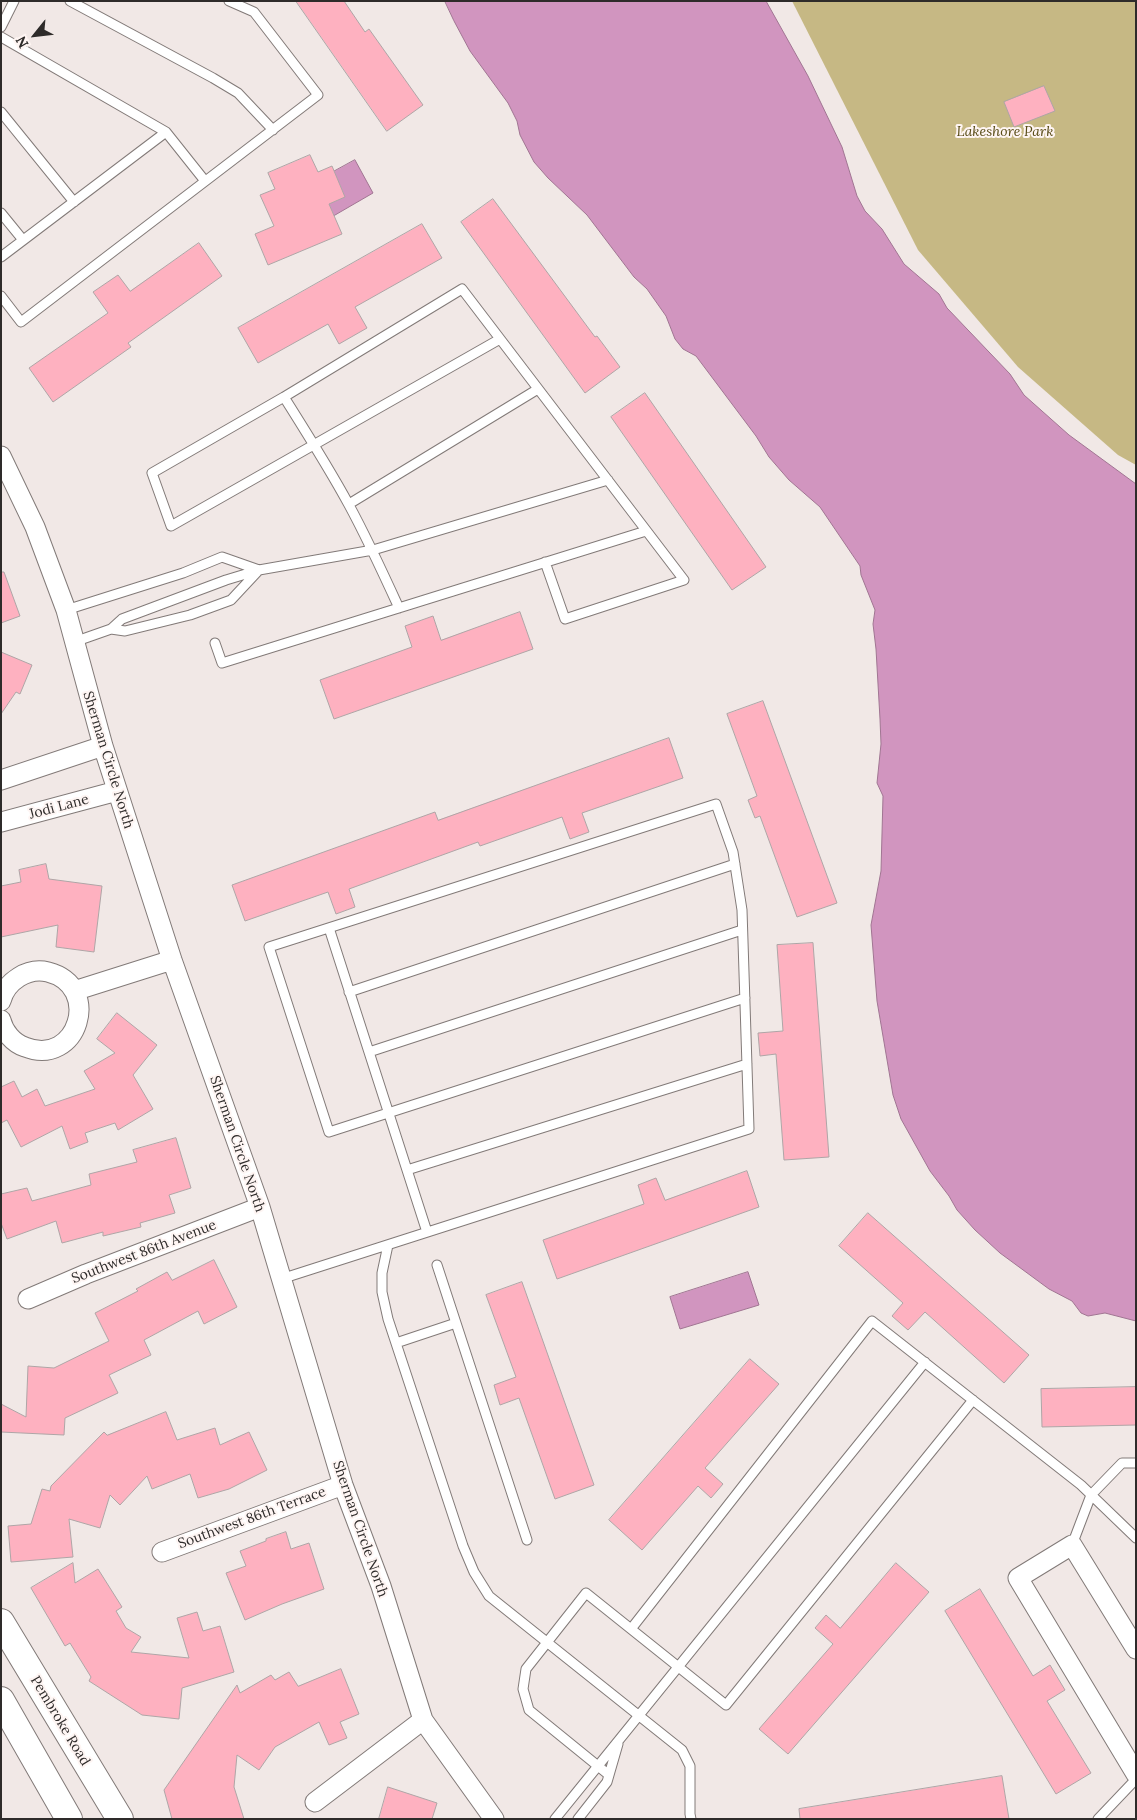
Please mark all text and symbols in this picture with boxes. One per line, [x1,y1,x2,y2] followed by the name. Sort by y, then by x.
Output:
[10,10,60,60] north arrow
[11,33,32,51] text: N
[957,124,1053,140] park label: Lakeshore Park
[79,689,137,831] street label: Sherman Circle North
[27,791,91,823] street label: Jodi Lane
[206,1074,268,1214] street label: Sherman Circle North
[69,1217,219,1287] street label: Southwest 86th Avenue
[329,1459,391,1599] street label: Sherman Circle North
[176,1483,328,1553] street label: Southwest 86th Terrace
[27,1673,93,1769] street label: Pembroke Road

